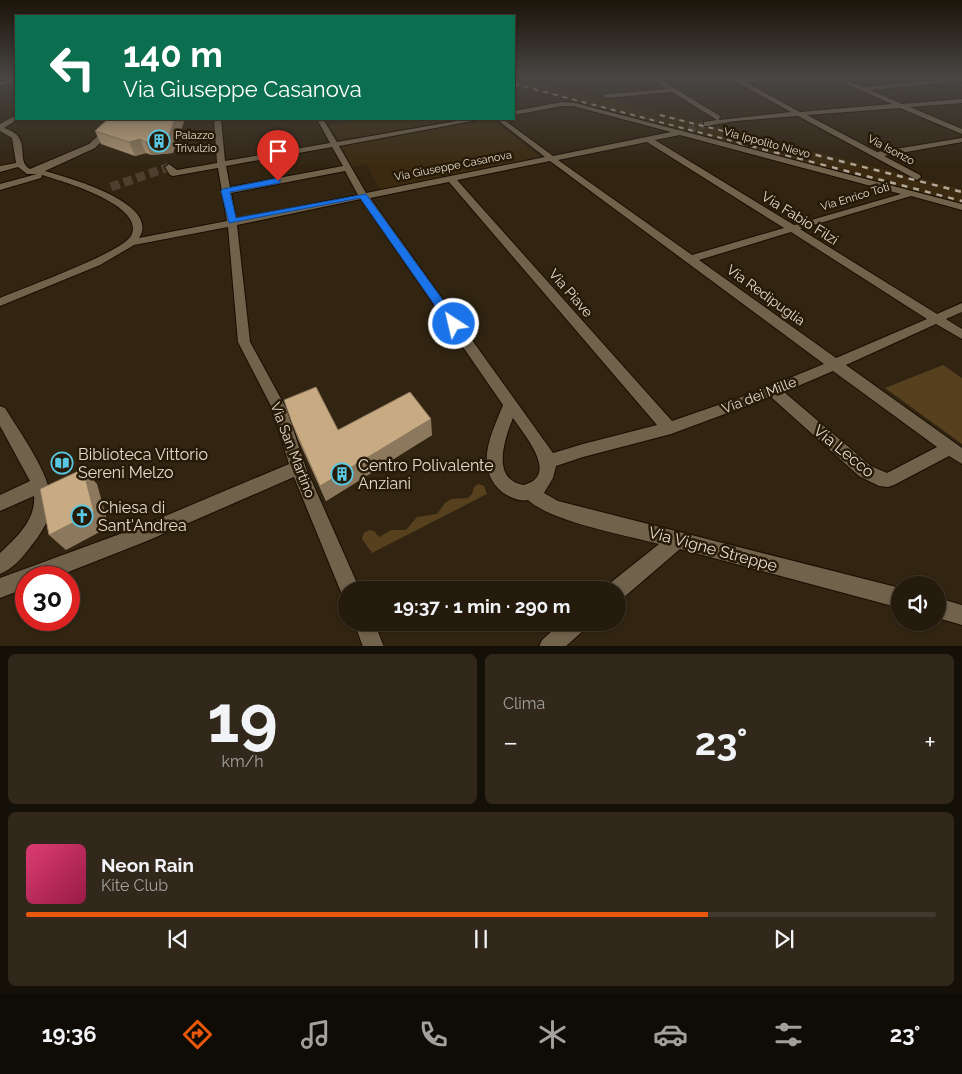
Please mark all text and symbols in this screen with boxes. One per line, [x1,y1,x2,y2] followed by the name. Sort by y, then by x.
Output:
[123,34,223,75] text: 140 m
[40,35,105,100] icon: left
[123,76,362,102] text: Via Giuseppe Casanova
[722,125,812,161] street label: Via Ippolito Nievo
[147,129,171,153] building icon: Palazzo Trivulzio
[175,129,217,155] place label: Palazzo Trivulzio
[257,130,299,181] pin
[865,132,917,168] street label: Via Isonzo
[264,137,292,165] icon: arrive
[393,148,513,184] street label: Via Giuseppe Casanova
[819,180,891,214] street label: Via Enrico Toti
[759,188,841,248] street label: Via Fabio Filzi
[724,261,808,329] street label: Via Redipuglia
[546,266,596,320] street label: Via Piave
[427,297,479,349] position arrow
[719,373,799,417] street label: Via dei Mille
[268,400,318,500] street label: Via San Martino
[810,421,878,481] street label: Via Lecco
[78,445,208,482] place label: Biblioteca Vittorio Sereni Melzo
[50,451,74,475] library icon: Biblioteca Vittorio Sereni Melzo
[358,456,494,493] place label: Centro Polivalente Anziani
[330,462,354,486] building icon: Centro Polivalente Anziani
[98,498,187,535] place label: Chiesa di Sant'Andrea
[70,504,94,528] church icon: Chiesa di Sant'Andrea
[647,523,779,575] street label: Via Vigne Streppe
[15,566,80,631] speed limit sign: 30
[891,576,946,631] map controls
[891,576,946,631] button: sound
[393,595,571,617] text: 19:37 · 1 min · 290 m
[207,681,278,757] text: 19
[503,694,545,713] text: Clima
[695,719,748,764] text: 23°
[503,726,518,759] text: −
[924,726,936,759] text: +
[221,752,264,771] text: km/h
[101,854,194,876] text: Neon Rain
[101,876,168,895] text: Kite Club
[164,925,192,953] icon: previous
[467,925,495,953] icon: pause
[770,925,798,953] icon: next
[180,1017,215,1052] icon: directions
[298,1017,333,1052] icon: music
[416,1017,451,1052] icon: phone
[535,1017,570,1052] icon: climate
[653,1017,688,1052] icon: car
[771,1017,806,1052] icon: filters
[42,1021,97,1047] text: 19:36
[890,1021,920,1047] text: 23°

